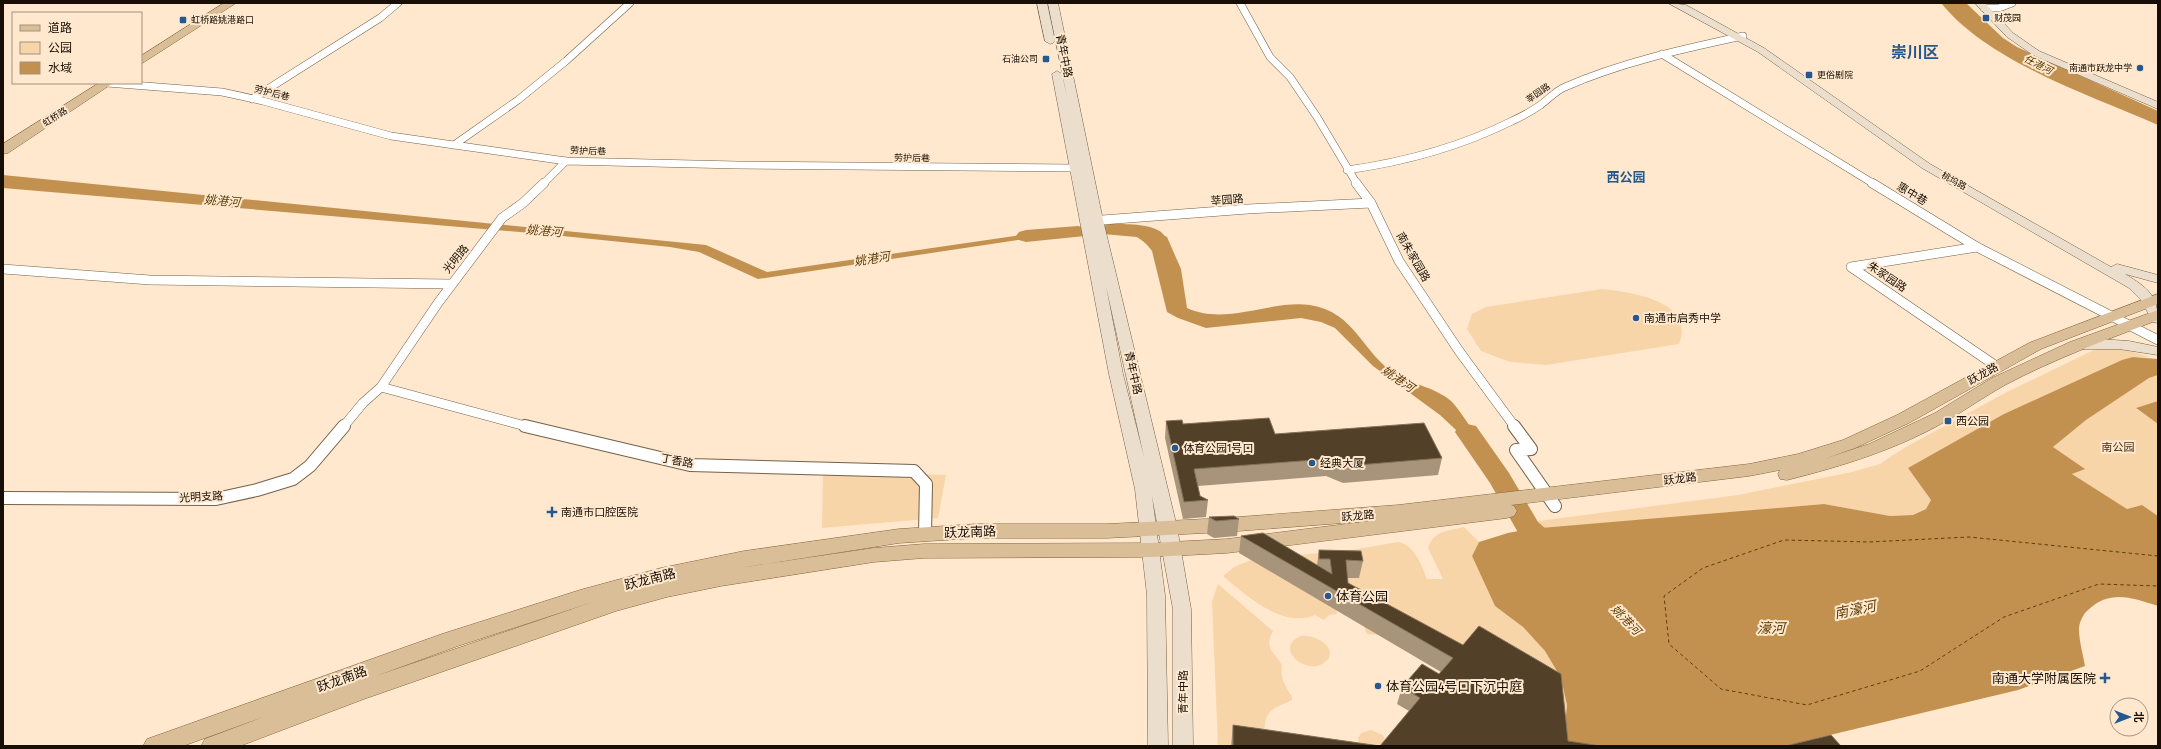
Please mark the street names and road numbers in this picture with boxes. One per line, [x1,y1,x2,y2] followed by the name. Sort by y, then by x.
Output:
[1053,33,1075,79] street label: 青年中路
[1524,81,1552,105] street label: 莘园路
[253,84,291,102] street label: 劳护后巷
[41,105,69,129] street label: 虹桥路
[570,145,606,157] street label: 劳护后巷
[894,153,930,163] street label: 劳护后巷
[1940,169,1969,192] street label: 桃坞路
[1895,180,1929,208] street label: 惠中巷
[1210,192,1244,208] street label: 莘园路
[1394,230,1432,284] street label: 南朱家园路
[441,242,471,276] street label: 光明路
[1865,259,1909,295] street label: 朱家园路
[1122,350,1144,396] street label: 青年中路
[1965,360,2001,388] street label: 跃龙路
[660,452,694,470] street label: 丁香路
[1663,471,1697,487] street label: 跃龙路
[179,489,223,505] street label: 光明支路
[1341,508,1375,524] street label: 跃龙路
[944,524,996,540] street label: 跃龙南路
[623,565,677,593] street label: 跃龙南路
[315,663,369,695] street label: 跃龙南路
[1177,670,1190,714] street label: 青年中路

